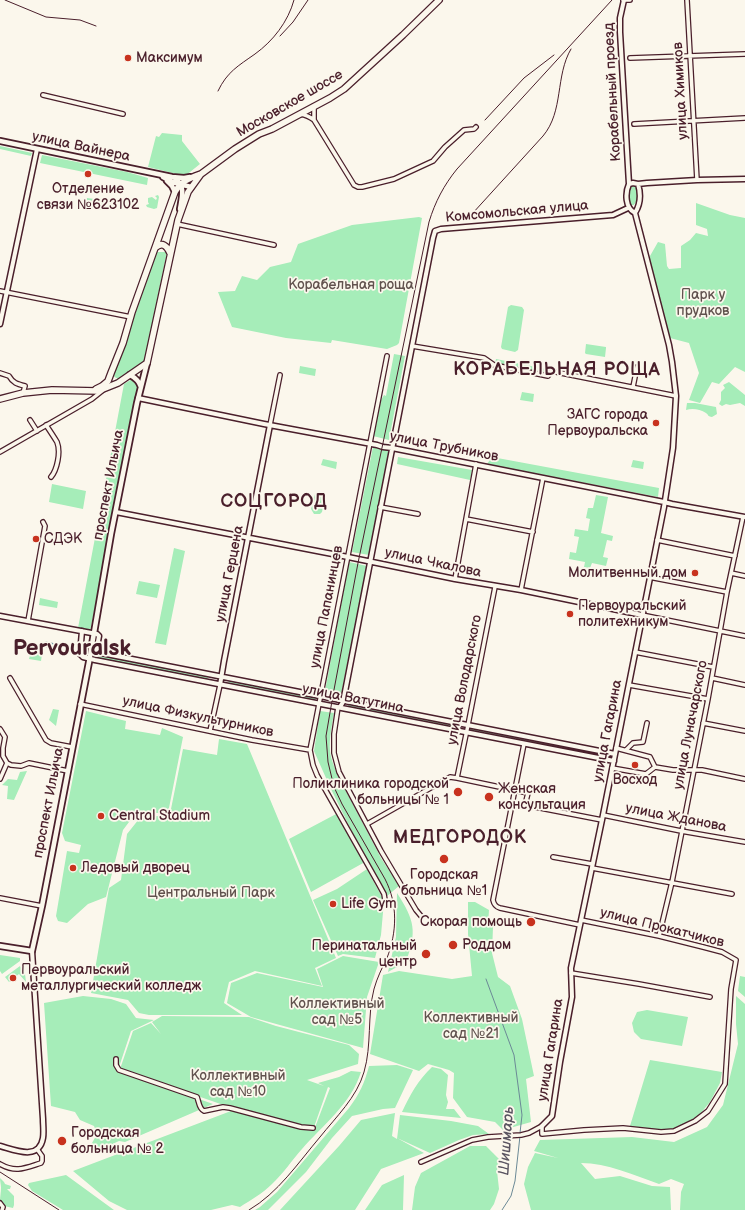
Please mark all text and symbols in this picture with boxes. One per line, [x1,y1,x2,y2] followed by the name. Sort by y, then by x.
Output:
[601,22,625,162] street label: Корабельный проезд
[670,42,692,140] street label: улица Химиков
[136,50,203,66] place label: Максимум
[123,53,133,63] marker: Максимум
[234,67,346,141] street label: Московское шоссе
[31,128,131,166] street label: улица Вайнера
[83,169,93,179] marker: Отделение связи №623102
[37,181,139,214] place label: Отделение связи №623102
[445,197,589,227] street label: Комсомольская улица
[288,277,414,293] park label: Корабельная роща
[677,287,729,320] park label: Парк у прудков
[453,359,661,381] district label: КОРАБЕЛЬНАЯ РОЩА
[547,407,648,440] place label: ЗАГС города Первоуральска
[651,418,661,428] marker: ЗАГС города Первоуральска
[90,428,128,542] street label: проспект Ильича
[388,428,500,466] street label: улица Трубников
[220,491,328,513] district label: СОЦГОРОД
[212,524,248,624] street label: улица Герцена
[44,531,82,547] place label: СДЭК
[31,534,41,544] marker: СДЭК
[307,544,347,670] street label: улица Папанинцев
[383,545,483,581] street label: улица Чкалова
[568,565,687,581] place label: Молитвенный дом
[690,568,700,578] marker: Молитвенный дом
[578,598,686,630] place label: Первоуральский политехникум
[565,609,575,619] marker: Первоуральский политехникум
[444,614,486,746] street label: улица Володарского
[13,636,131,662] district label: Pervouralsk
[670,659,712,791] street label: улица Луначарского
[590,678,626,784] street label: улица Гагарина
[301,681,405,717] street label: улица Ватутина
[121,693,275,741] street label: улица Физкультурников
[30,746,68,860] street label: проспект Ильича
[630,760,640,770] marker: Восход
[613,772,657,788] place label: Восход
[292,776,449,808] place label: Поликлиника городской больницы № 1
[498,781,586,814] place label: Женская консультация
[452,786,464,798] marker: Поликлиника городской больницы № 1
[483,791,495,803] marker: Женская консультация
[624,800,728,836] street label: улица Жданова
[109,808,210,824] place label: Central Stadium
[96,811,106,821] marker: Central Stadium
[393,827,527,849] district label: МЕДГОРОДОК
[438,853,450,865] marker: Городская больница №1
[81,860,190,876] place label: Ледовый дворец
[68,863,78,873] marker: Ледовый дворец
[401,867,487,900] place label: Городская больница №1
[147,885,275,901] park label: Центральный Парк
[341,896,397,912] place label: Life Gym
[328,899,338,909] marker: Life Gym
[598,904,726,952] street label: улица Прокатчиков
[420,914,522,930] place label: Скорая помощь
[525,916,537,928] marker: Скорая помощь
[462,937,511,953] place label: Роддом
[311,938,417,970] place label: Перинатальный центр
[447,939,459,951] marker: Роддом
[420,948,432,960] marker: Перинатальный центр
[21,962,201,994] place label: Первоуральский металлургический колледж
[8,973,18,983] marker: Первоуральский металлургический колледж
[290,996,384,1028] park label: Коллективный сад №5
[535,997,567,1103] street label: улица Гагарина
[424,1010,518,1042] park label: Коллективный сад №21
[191,1068,285,1100] park label: Коллективный сад №10
[496,1106,518,1176] water label: Шишмарь
[71,1125,164,1158] place label: Городская больница № 2
[56,1135,68,1147] marker: Городская больница № 2

